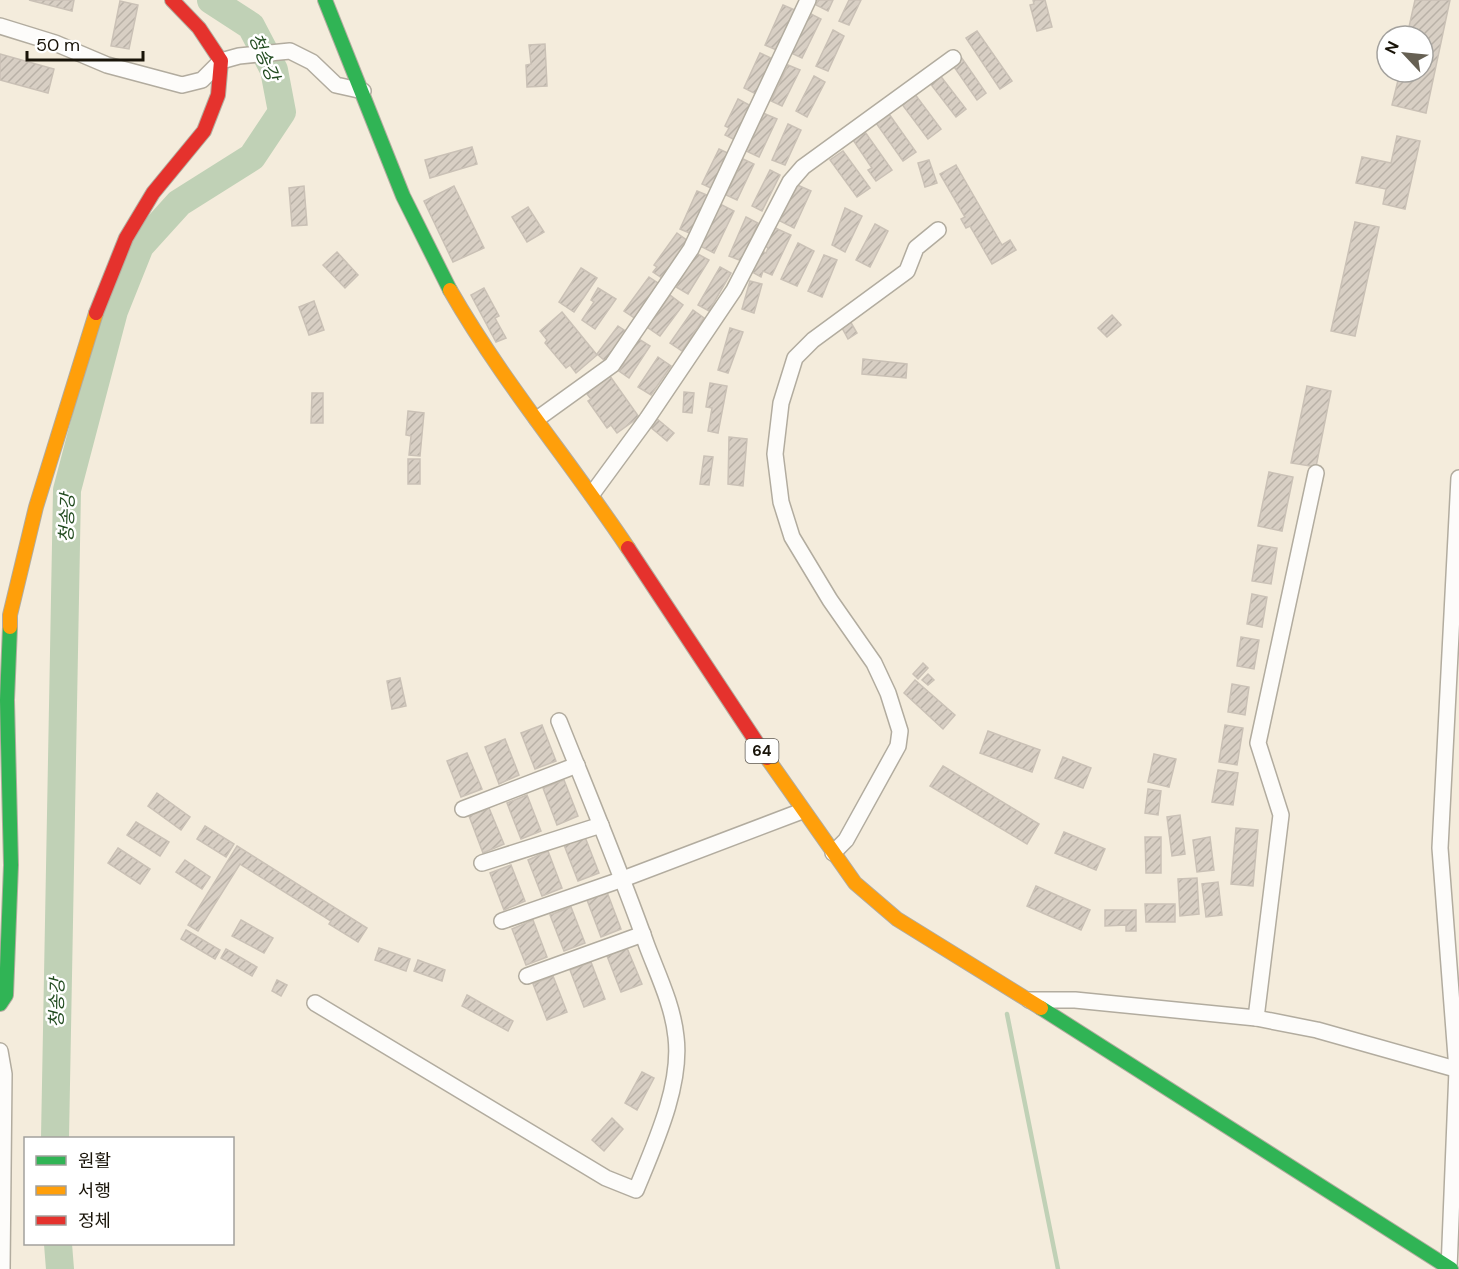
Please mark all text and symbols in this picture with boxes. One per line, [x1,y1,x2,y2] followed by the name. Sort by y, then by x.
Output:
[27,24,142,62] scale bar
[1375,24,1435,84] north arrow
[243,29,286,87] water label: 청송강
[36,33,80,57] text: 50 m
[1380,38,1404,57] text: N
[54,490,80,543] water label: 청송강
[746,739,778,763] road number: 64
[45,976,69,1028] water label: 청송강
[24,1137,234,1245] legend
[78,1149,111,1173] text: 원활
[78,1179,111,1203] text: 서행
[78,1209,111,1233] text: 정체

